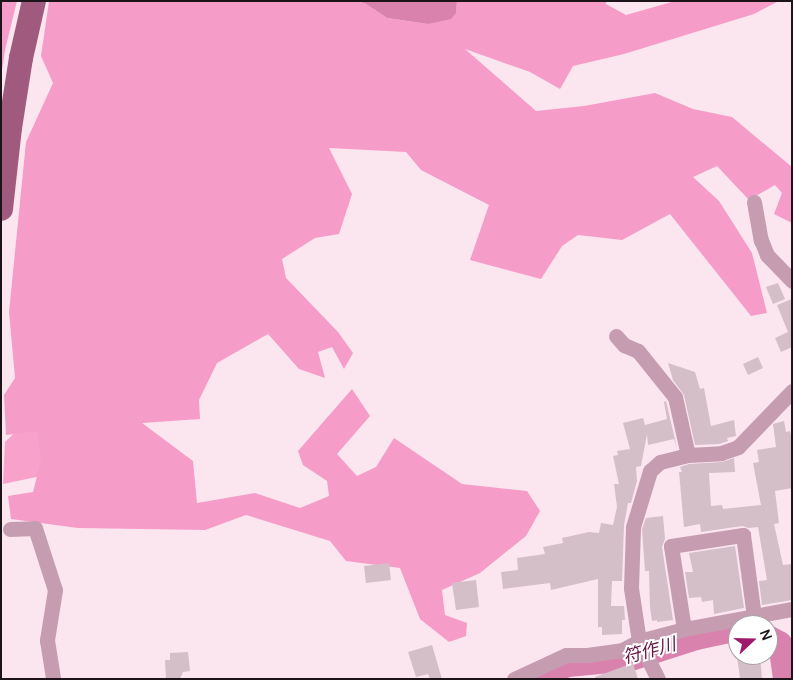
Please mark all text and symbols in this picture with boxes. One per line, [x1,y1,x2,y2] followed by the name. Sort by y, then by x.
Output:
[728,615,778,665] north arrow
[756,627,777,643] text: N
[620,633,678,667] water label: 符作川

